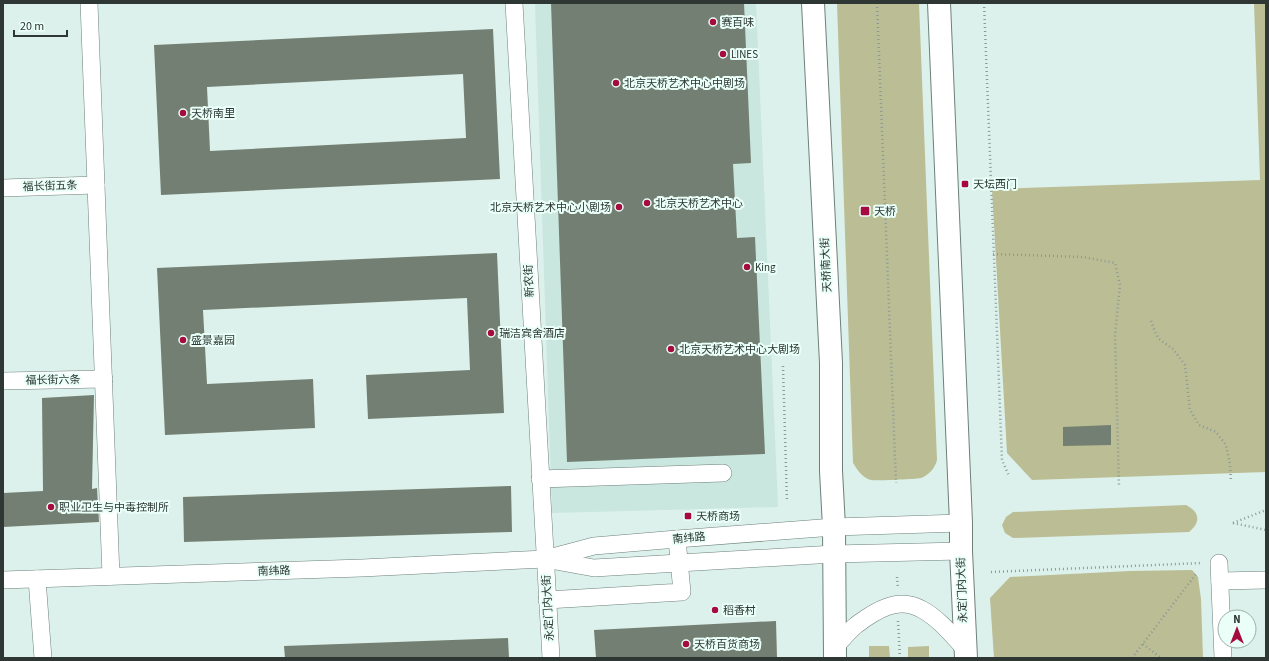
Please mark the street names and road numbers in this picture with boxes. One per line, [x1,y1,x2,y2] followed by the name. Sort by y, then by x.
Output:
[22,178,78,194] street label: 福长街五条
[817,237,835,293] street label: 天桥南大街
[521,264,537,298] street label: 新农街
[25,372,81,388] street label: 福长街六条
[672,529,706,547] street label: 南纬路
[953,557,971,623] street label: 永定门内大街
[257,563,291,579] street label: 南纬路
[539,575,557,641] street label: 永定门内大街

